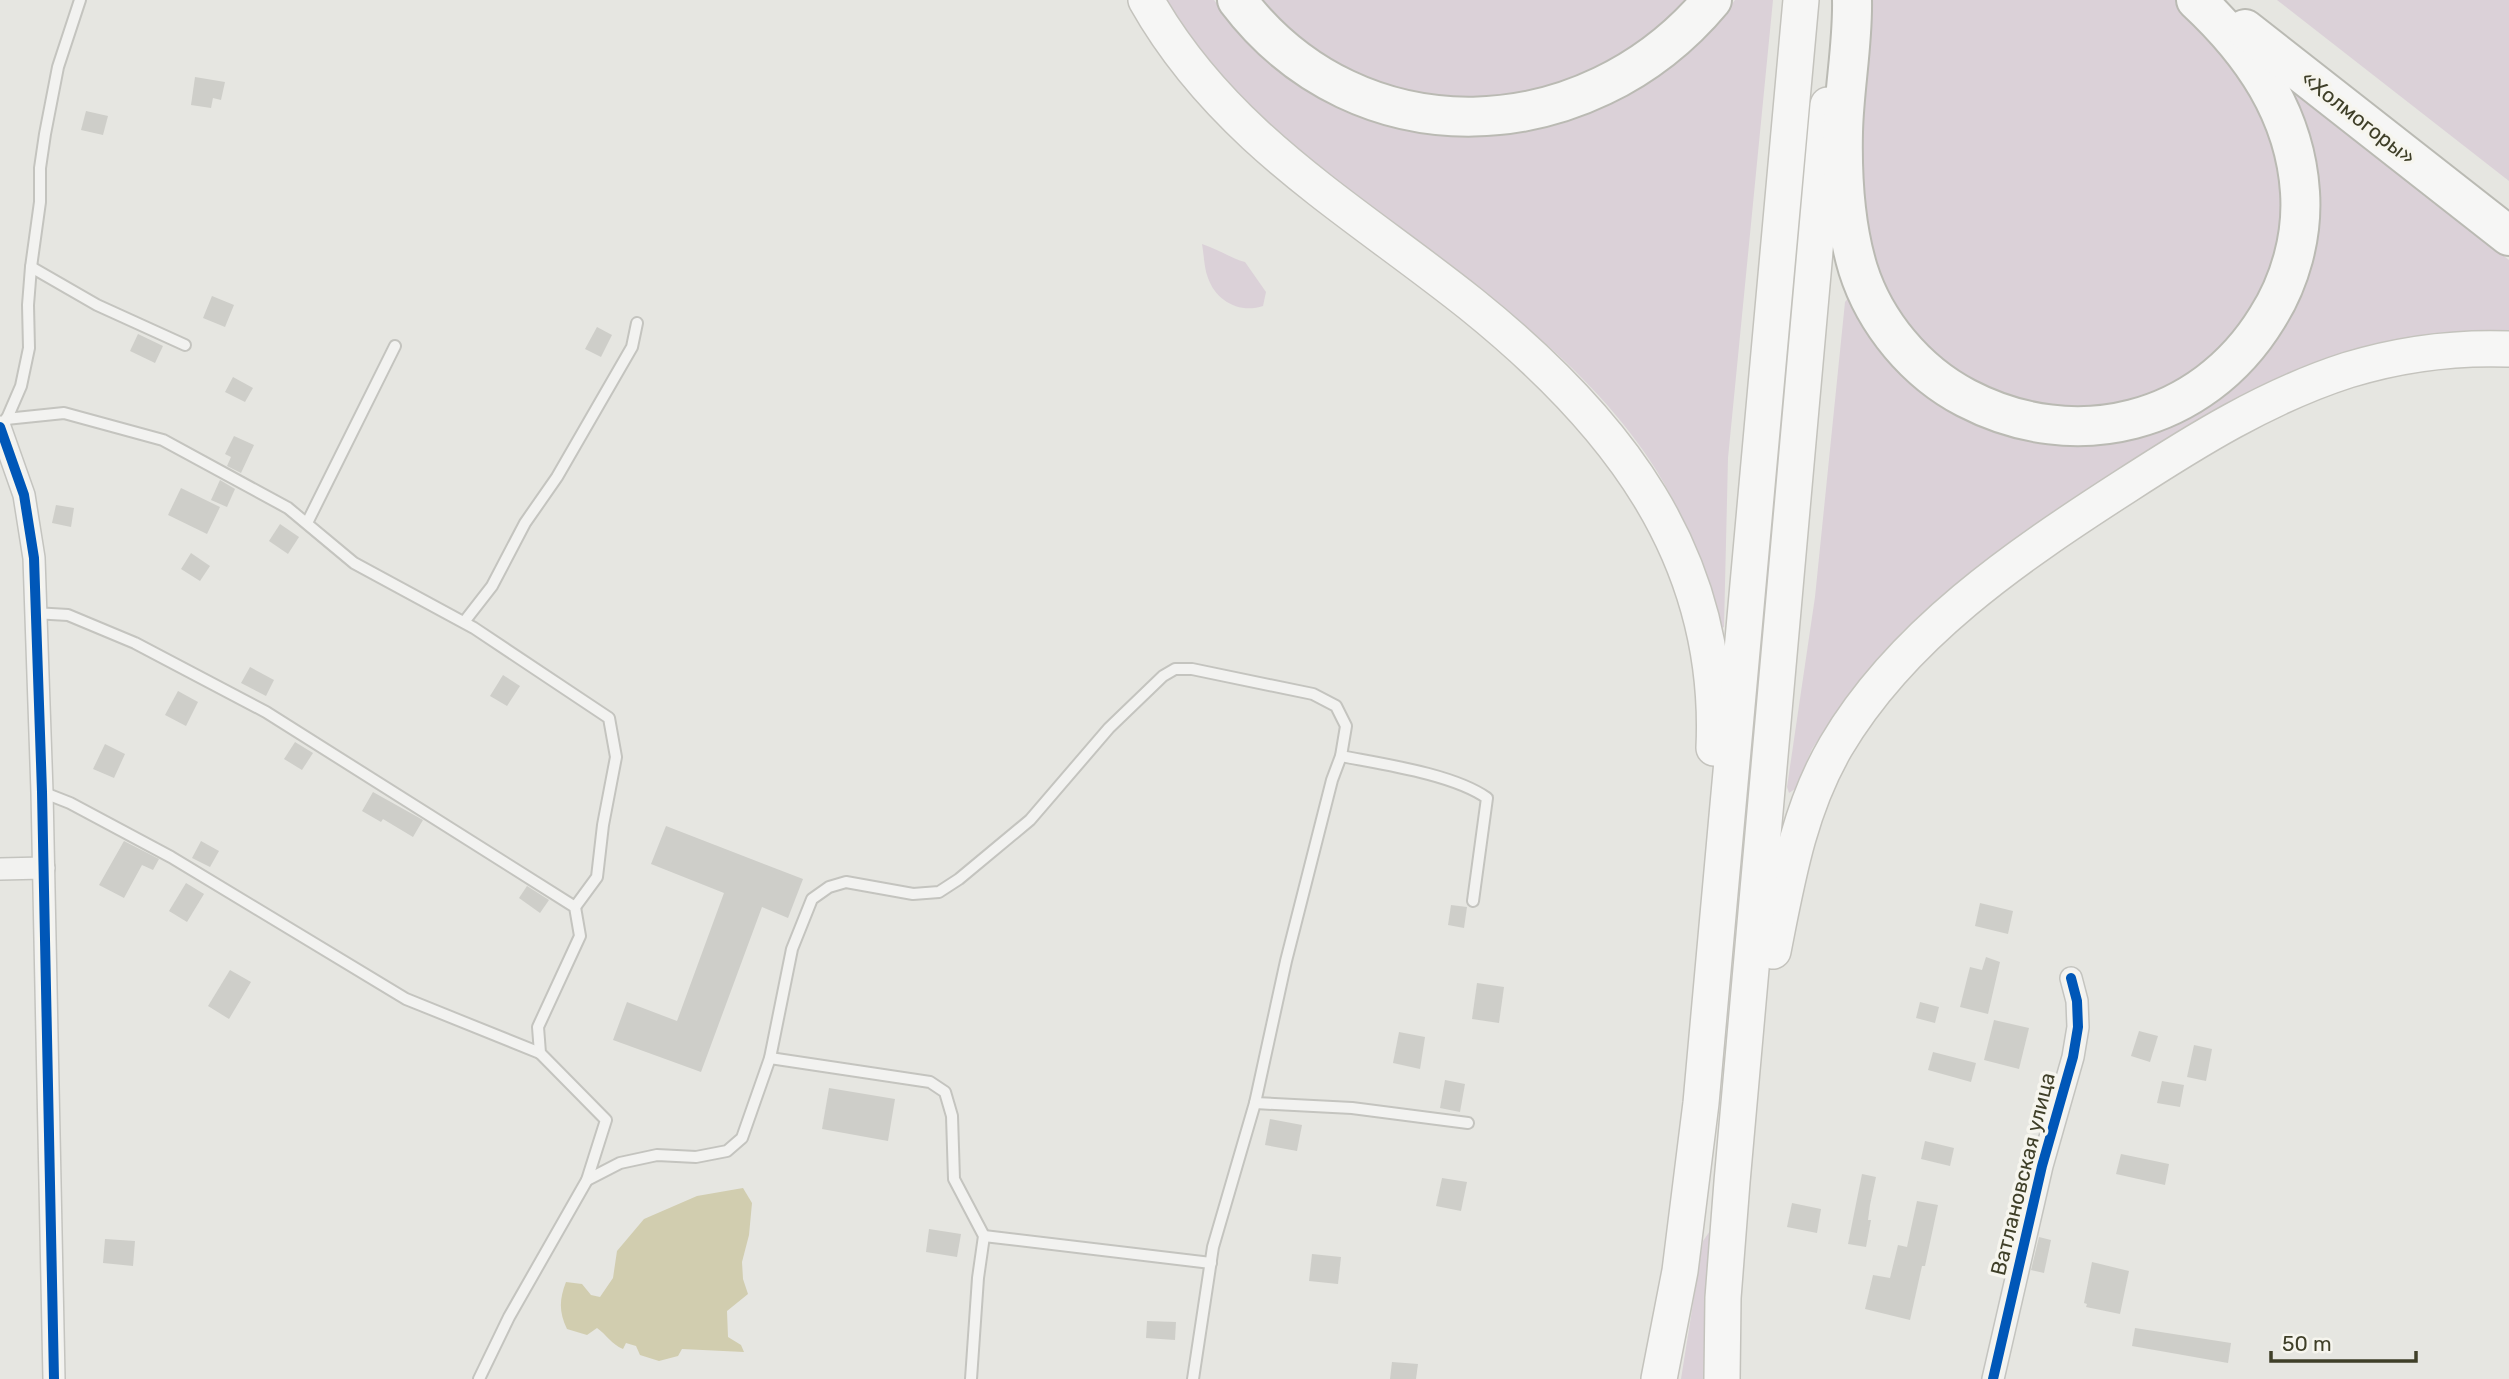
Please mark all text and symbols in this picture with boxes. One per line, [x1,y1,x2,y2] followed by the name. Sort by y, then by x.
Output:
[2296,65,2420,170] street label: «Холмогоры»
[1985,1070,2060,1278] street label: Ватлановская улица
[2271,1320,2416,1364] scale bar
[2282,1331,2332,1356] text: 50 m

